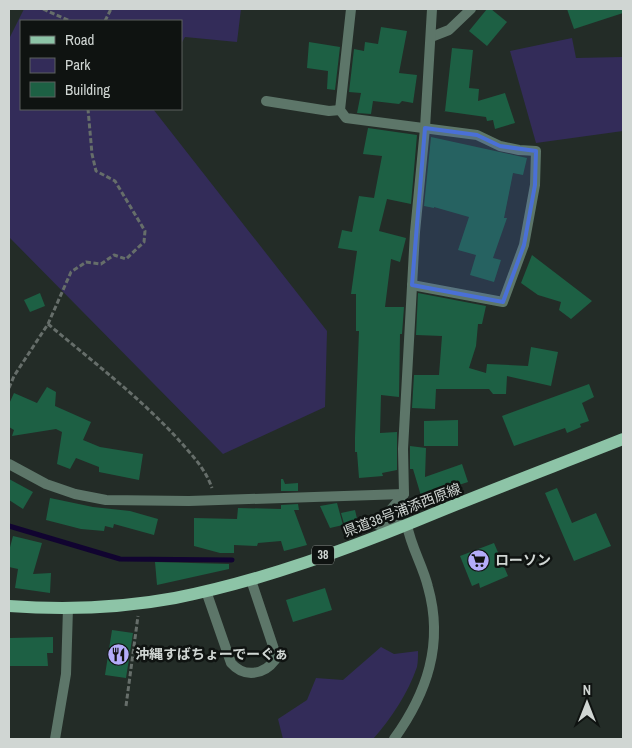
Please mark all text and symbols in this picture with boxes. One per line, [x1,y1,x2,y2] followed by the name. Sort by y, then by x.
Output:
[20,20,182,110] legend
[65,29,94,50] text: Road
[65,54,91,75] text: Park
[65,79,110,100] text: Building
[341,479,463,541] street label: 県道38号浦添西原線
[312,546,334,564] road number: 38
[467,548,491,572] supermarket icon: ローソン
[495,551,551,569] place label: ローソン
[107,642,131,666] restaurant icon: 沖縄すばちょーでーぐぁ
[135,645,288,663] place label: 沖縄すばちょーでーぐぁ
[562,678,612,728] north arrow
[583,681,591,699] text: N

